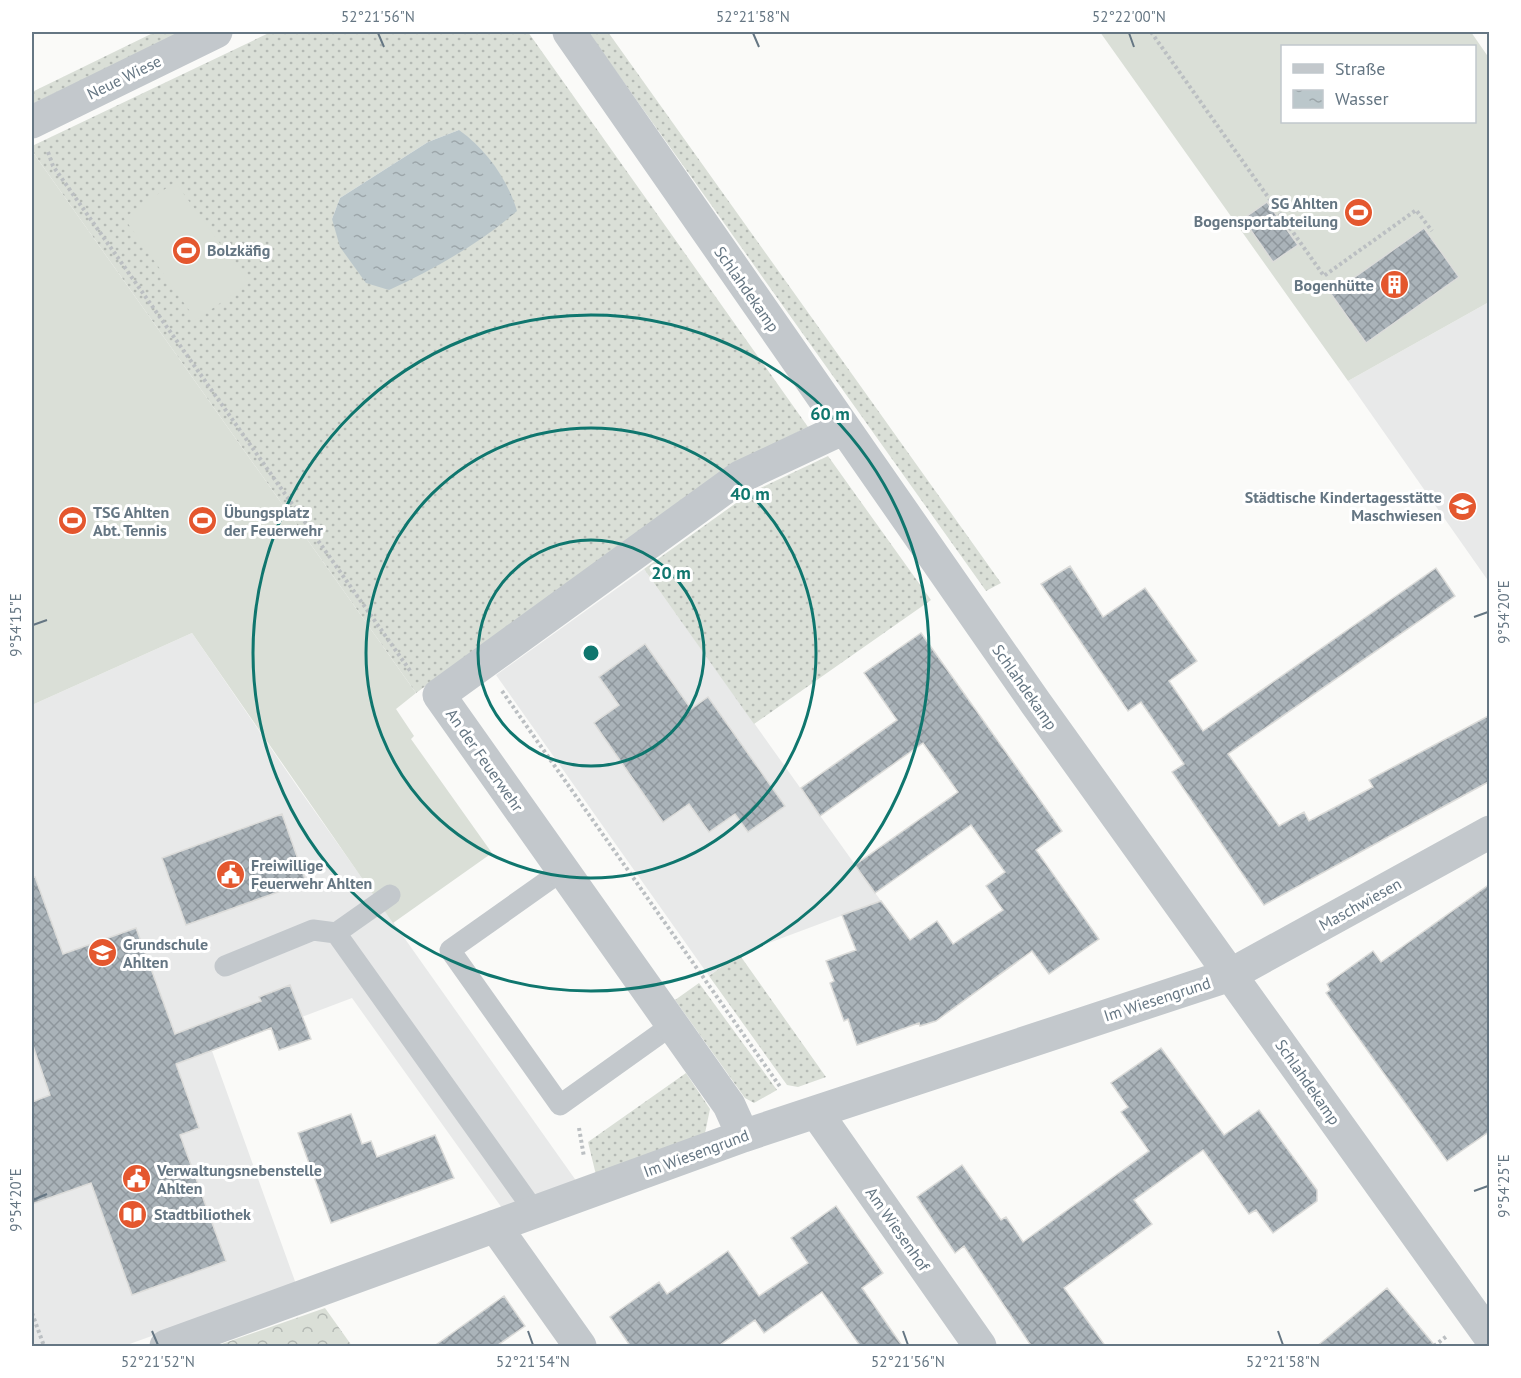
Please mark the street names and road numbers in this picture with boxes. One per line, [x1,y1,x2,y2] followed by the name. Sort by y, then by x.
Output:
[84,50,164,104] street label: Neue Wiese
[710,242,784,336] street label: Schlahdekamp
[988,640,1062,734] street label: Schlahdekamp
[442,705,528,816] street label: An der Feuerwehr
[1315,873,1405,935] street label: Maschwiesen
[1101,972,1213,1026] street label: Im Wiesengrund
[1271,1035,1345,1129] street label: Schlahdekamp
[640,1125,752,1181] street label: Im Wiesengrund
[862,1183,935,1276] street label: Am Wiesenhof

